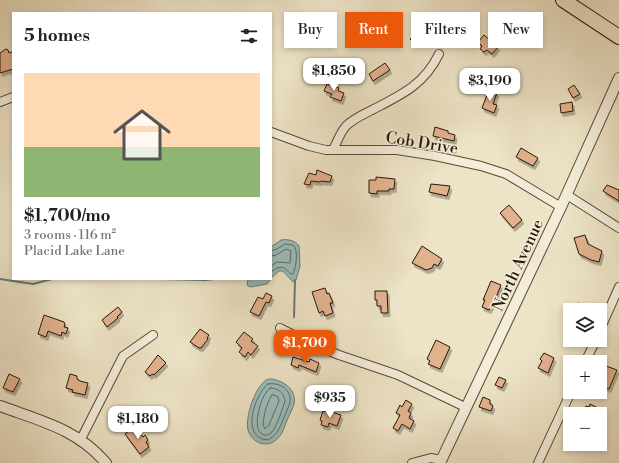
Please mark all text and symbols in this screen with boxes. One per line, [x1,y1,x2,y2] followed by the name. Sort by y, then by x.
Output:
[284,12,337,48] chip: Buy
[345,12,403,48] chip: Rent
[411,12,480,48] chip: Filters
[488,12,543,48] chip: New
[24,25,90,47] text: 5 homes
[238,25,260,47] icon: filters
[301,58,367,92] pin: $1,850
[312,63,356,79] text: $1,850
[457,68,523,102] pin: $3,190
[468,73,512,89] text: $3,190
[106,99,178,171] icon: home
[384,127,460,159] street label: Cob Drive
[24,205,111,227] text: $1,700/mo
[488,216,548,315] street label: North Avenue
[24,227,116,243] text: 3 rooms · 116 m²
[24,243,125,259] text: Placid Lake Lane
[563,303,607,451] map controls
[563,303,607,347] button: layers
[272,330,338,364] pin: $1,700
[283,335,327,351] text: $1,700
[563,355,607,399] button: +
[306,385,354,419] pin: $935
[314,390,346,406] text: $935
[105,406,171,440] pin: $1,180
[563,407,607,451] button: −
[117,411,159,427] text: $1,180

